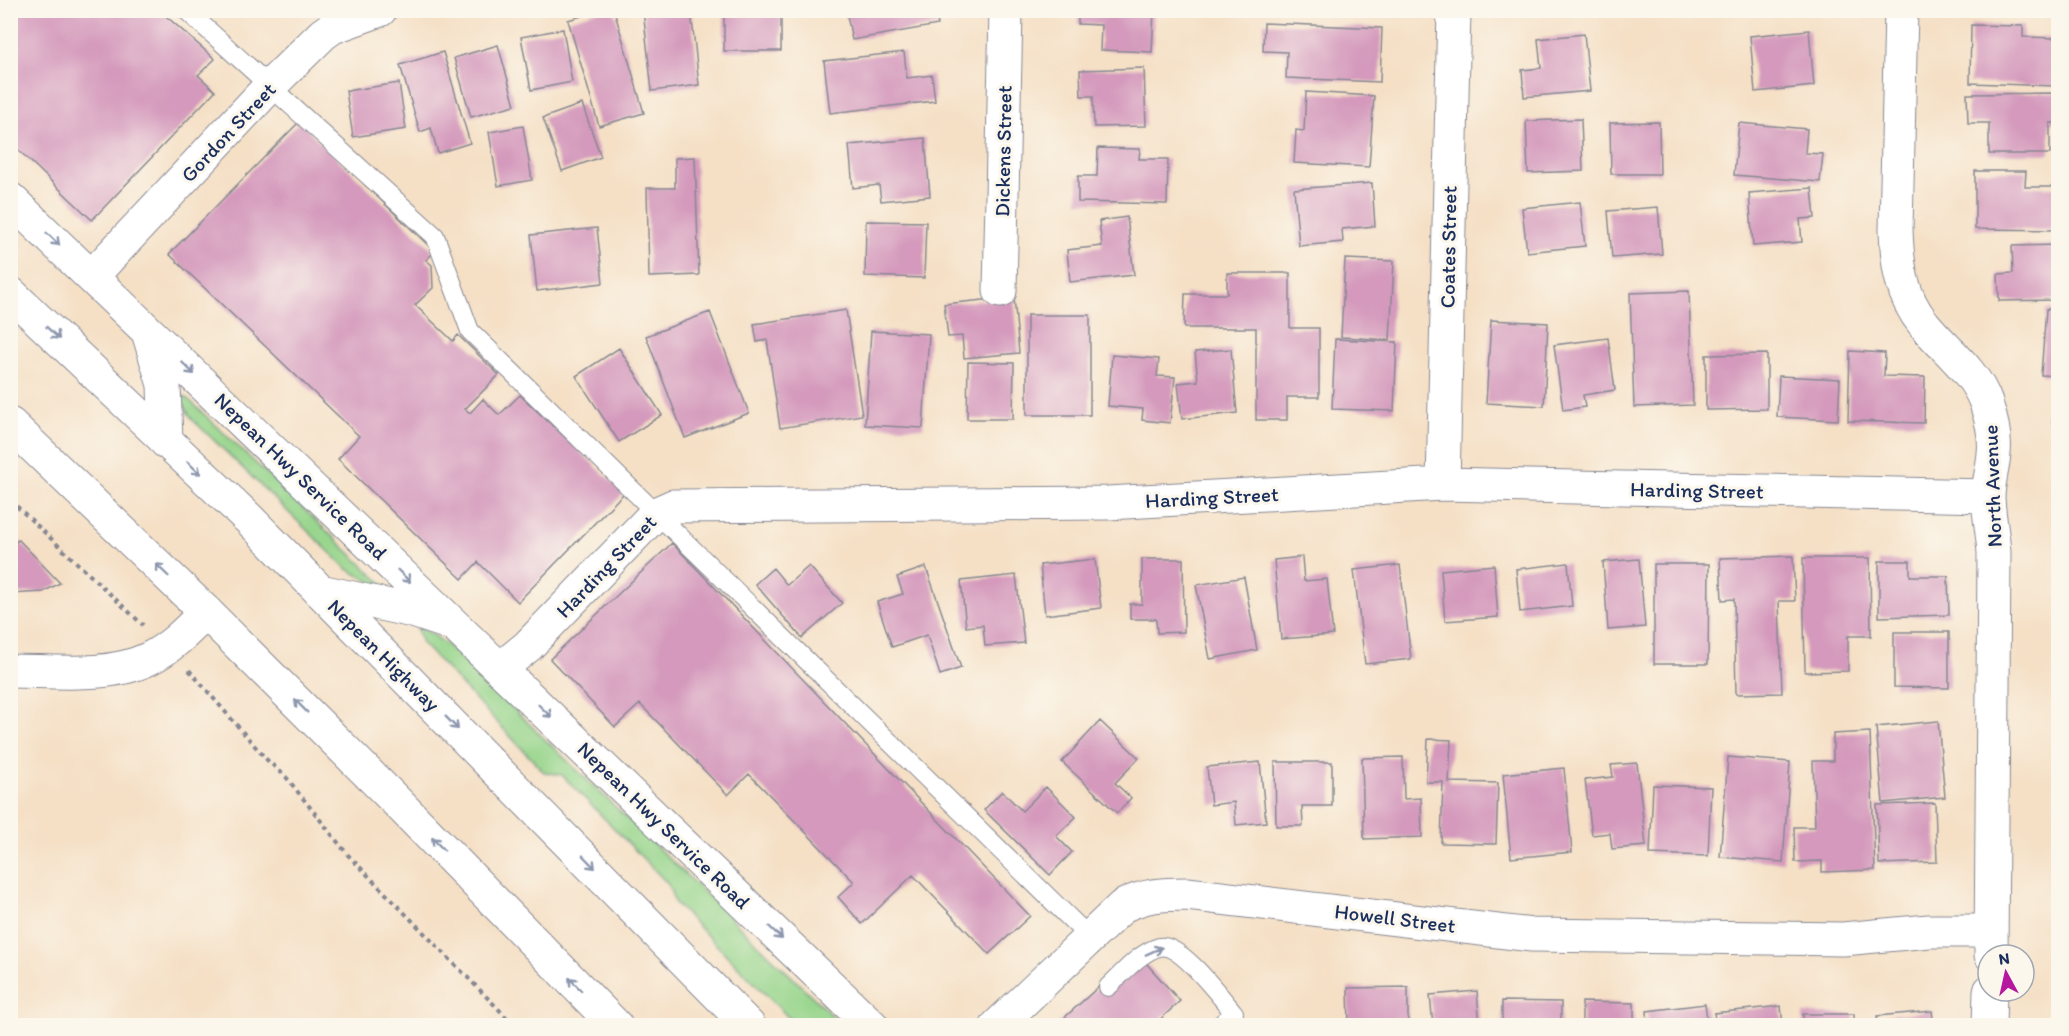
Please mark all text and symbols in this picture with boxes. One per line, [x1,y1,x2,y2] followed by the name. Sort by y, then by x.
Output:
[175,77,281,187] street label: Gordon Street
[989,85,1017,217] street label: Dickens Street
[1434,185,1462,308] street label: Coates Street
[45,232,60,246] one-way arrow
[45,326,60,340] one-way arrow
[181,360,196,375] one-way arrow
[210,387,392,565] street label: Nepean Hwy Service Road
[1977,424,2007,548] street label: North Avenue
[186,461,201,475] one-way arrow
[1630,476,1764,504] street label: Harding Street
[1145,481,1280,513] street label: Harding Street
[551,509,661,623] street label: Harding Street
[154,562,169,577] one-way arrow
[397,569,412,583] one-way arrow
[323,594,445,716] street label: Nepean Highway
[293,699,308,714] one-way arrow
[538,703,553,718] one-way arrow
[445,716,459,731] one-way arrow
[573,736,755,914] street label: Nepean Hwy Service Road
[431,837,446,852] one-way arrow
[581,855,596,870] one-way arrow
[1333,898,1457,938] street label: Howell Street
[769,926,784,941] one-way arrow
[1976,943,2036,1003] north arrow
[1144,945,1162,956] one-way arrow
[1997,948,2011,969] text: N
[568,976,582,991] one-way arrow

